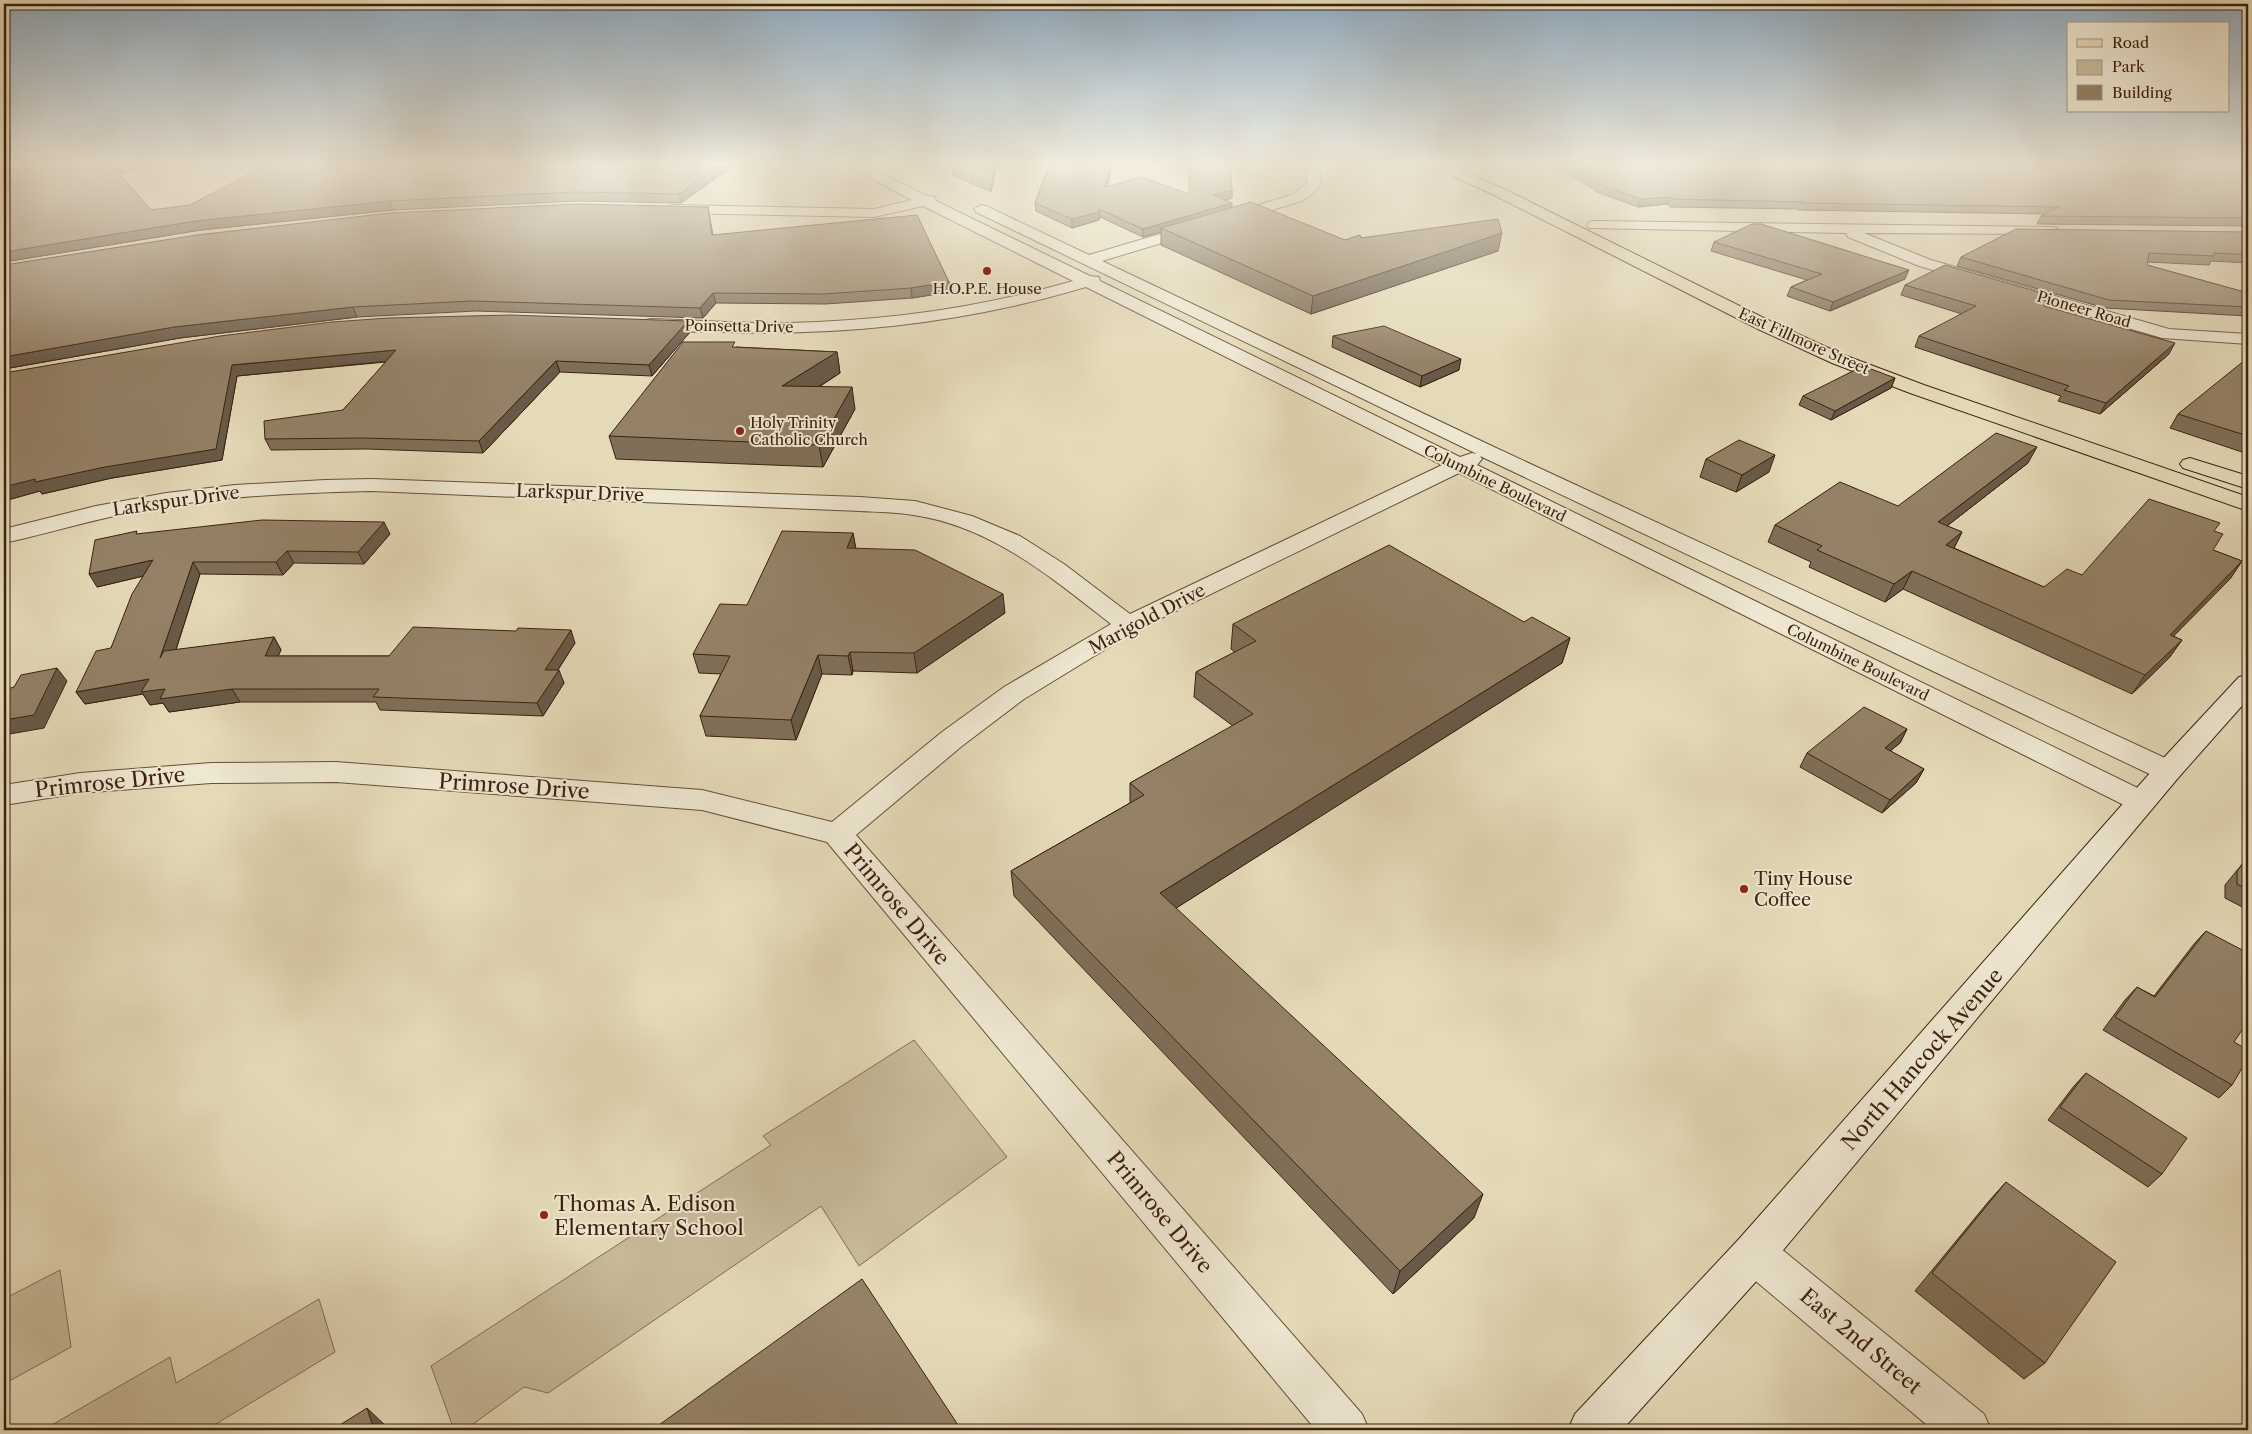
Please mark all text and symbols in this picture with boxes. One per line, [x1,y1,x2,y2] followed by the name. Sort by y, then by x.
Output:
[2067,22,2230,112] legend
[2112,33,2149,52] text: Road
[2112,57,2146,76] text: Park
[2112,83,2172,102] text: Building
[981,265,993,277] marker: H.O.P.E. House
[932,279,1042,298] place label: H.O.P.E. House
[2035,287,2133,331] street label: Pioneer Road
[1736,304,1873,379] street label: East Fillmore Street
[684,316,794,336] street label: Poinsetta Drive
[750,413,868,449] place label: Holy Trinity Catholic Church
[734,425,746,437] marker: Holy Trinity Catholic Church
[1421,440,1569,526] street label: Columbine Boulevard
[516,480,644,506] street label: Larkspur Drive
[111,481,241,521] street label: Larkspur Drive
[1085,579,1209,659] street label: Marigold Drive
[1784,619,1932,705] street label: Columbine Boulevard
[34,762,186,802] street label: Primrose Drive
[438,768,590,804] street label: Primrose Drive
[839,838,955,970] street label: Primrose Drive
[1754,868,1853,911] place label: Tiny House Coffee
[1738,883,1750,895] marker: Tiny House Coffee
[1836,963,2008,1155] street label: North Hancock Avenue
[1102,1146,1218,1278] street label: Primrose Drive
[554,1191,744,1240] place label: Thomas A. Edison Elementary School
[538,1209,550,1221] marker: Thomas A. Edison Elementary School
[1795,1283,1927,1399] street label: East 2nd Street

